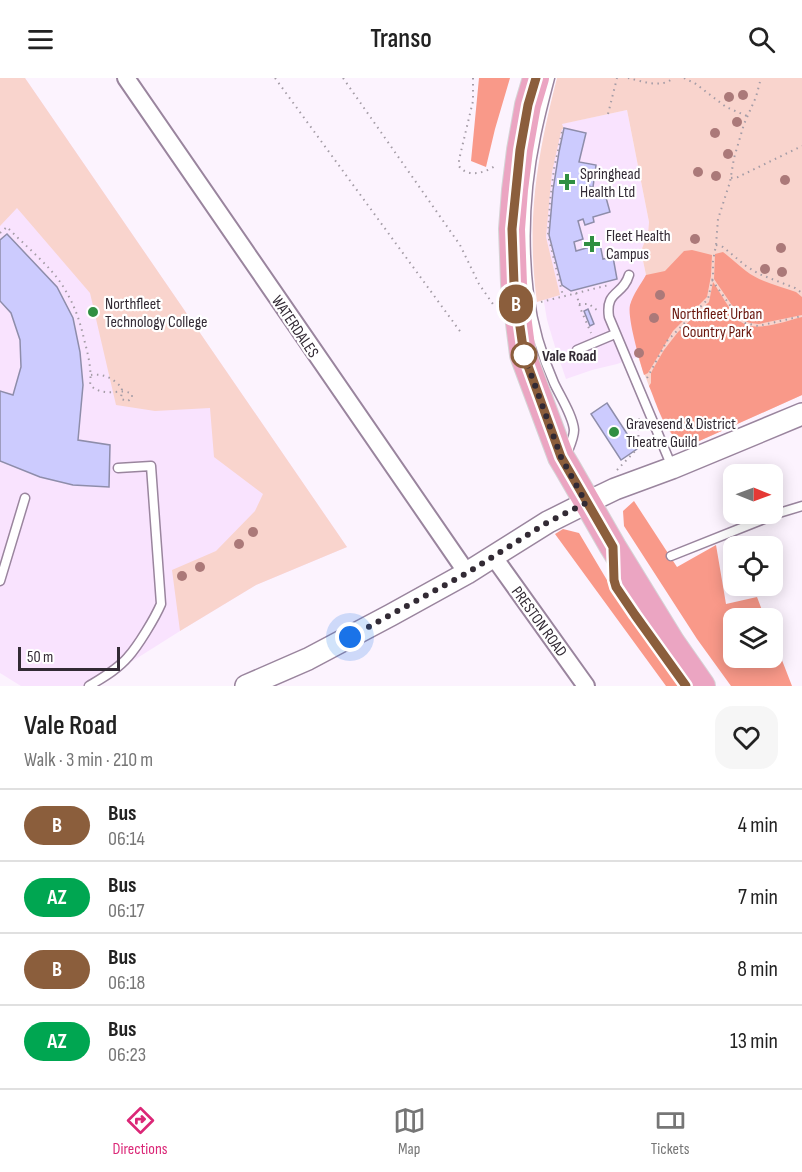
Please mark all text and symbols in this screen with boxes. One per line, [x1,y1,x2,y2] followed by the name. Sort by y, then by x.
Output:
[24,23,57,56] icon: menu
[370,23,432,55] text: Transo
[745,23,778,56] icon: search
[580,165,640,202] place label: Springhead Health Ltd
[558,173,576,191] marker: Springhead Health Ltd
[606,227,671,264] place label: Fleet Health Campus
[583,235,601,253] marker: Fleet Health Campus
[496,284,536,324] line badge: B
[267,292,322,362] street label: WATERDALES
[511,292,521,317] text: B
[105,295,207,332] place label: Northfleet Technology College
[86,305,100,319] marker: Northfleet Technology College
[672,305,762,342] park label: Northfleet Urban Country Park
[511,342,537,368] marker: Vale Road
[542,347,597,366] place label: Vale Road
[626,415,736,452] place label: Gravesend & District Theatre Guild
[607,425,621,439] marker: Gravesend & District Theatre Guild
[723,464,783,524] north arrow
[723,464,783,668] map controls
[723,536,783,596] button: locate
[507,583,571,661] street label: PRESTON ROAD
[723,608,783,668] button: layers
[335,622,365,652] your location
[18,644,120,672] scale bar
[27,648,53,667] text: 50 m
[715,706,778,769] button: heart
[24,709,117,742] text: Vale Road
[24,748,153,772] text: Walk · 3 min · 210 m
[108,800,137,827] text: Bus
[738,812,778,839] text: 4 min
[52,813,62,838] text: B
[108,827,145,851] text: 06:14
[108,872,137,899] text: Bus
[738,884,778,911] text: 7 min
[47,885,67,910] text: AZ
[108,899,144,923] text: 06:17
[108,944,137,971] text: Bus
[737,956,778,983] text: 8 min
[52,957,62,982] text: B
[108,971,145,995] text: 06:18
[108,1016,137,1043] text: Bus
[730,1028,778,1055] text: 13 min
[47,1029,67,1054] text: AZ
[108,1043,146,1067] text: 06:23
[113,1104,168,1159] tab: Directions
[393,1104,426,1159] tab: Map
[651,1104,689,1159] tab: Tickets

